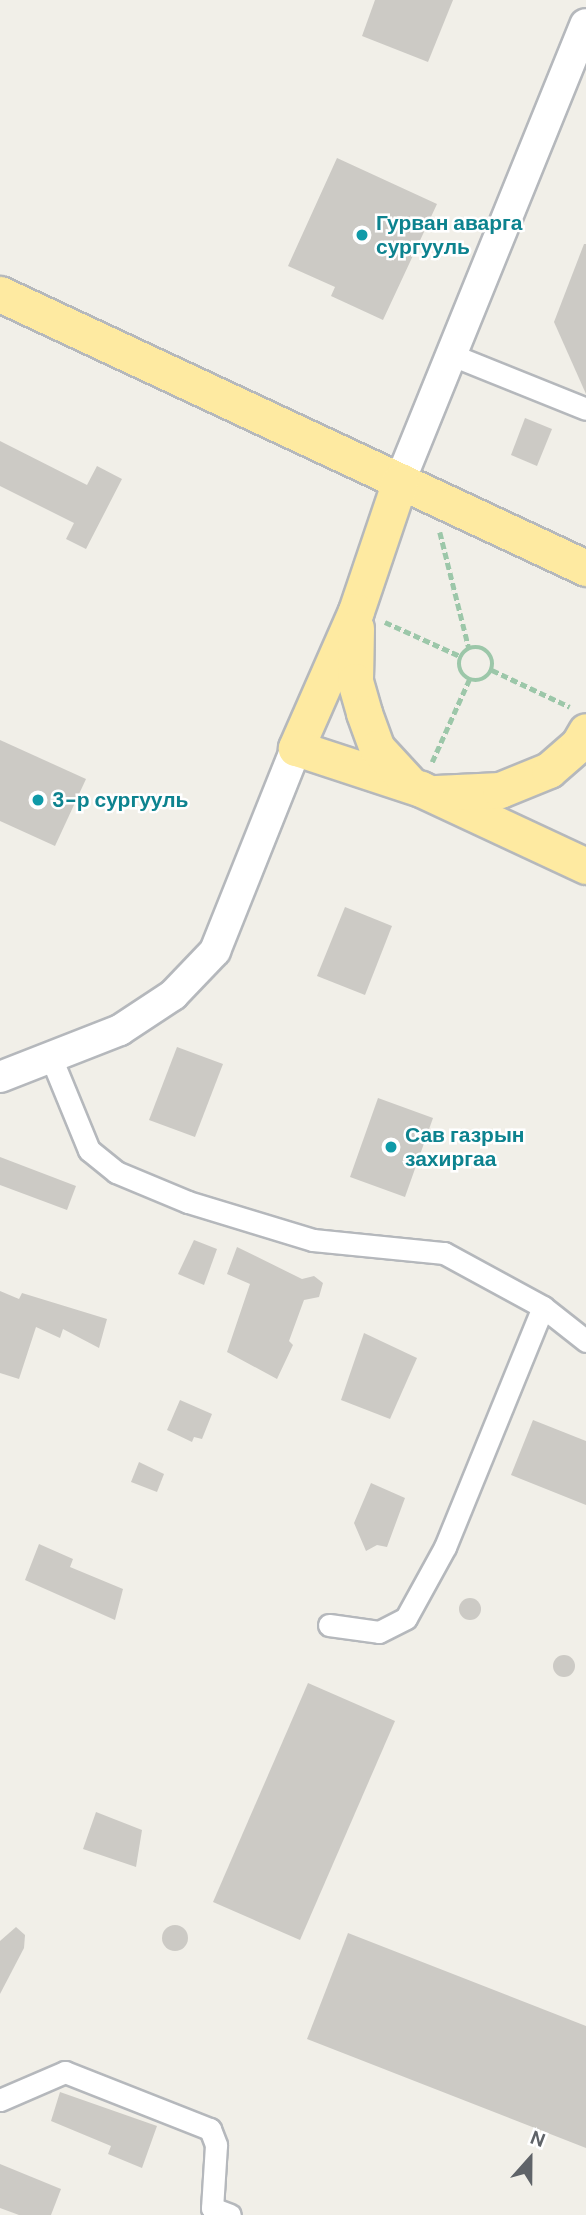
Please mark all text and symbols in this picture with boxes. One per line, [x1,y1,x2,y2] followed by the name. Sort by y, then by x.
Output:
[376,210,523,260] place label: Гурван аварга сургууль
[354,227,370,243] marker: Гурван аварга сургууль
[52,787,189,813] place label: 3-р сургууль
[30,792,46,808] marker: 3-р сургууль
[405,1122,525,1172] place label: Сав газрын захиргаа
[383,1139,399,1155] marker: Сав газрын захиргаа
[495,2124,565,2194] north arrow
[527,2125,549,2153] text: N

